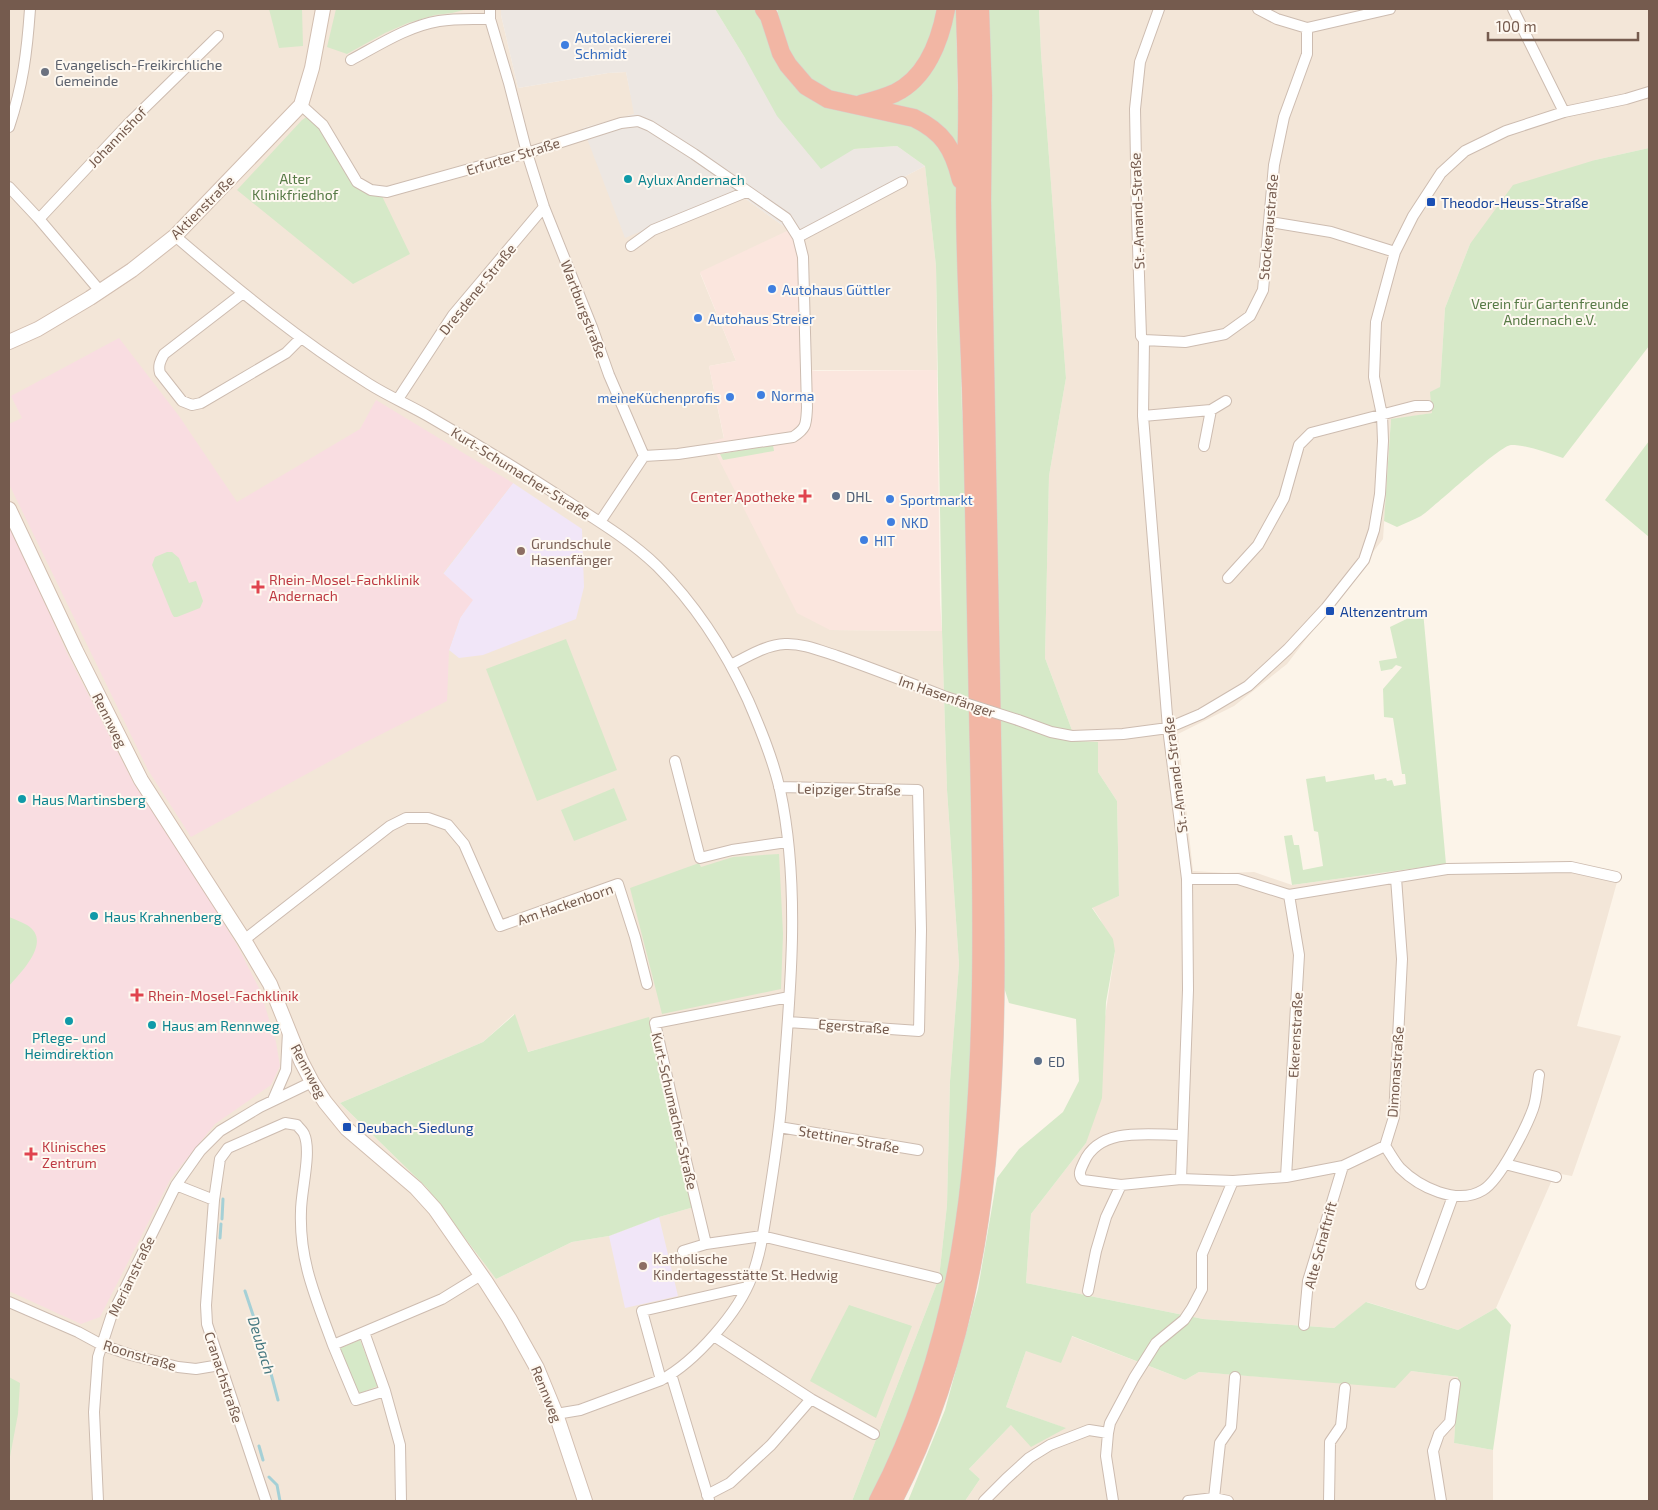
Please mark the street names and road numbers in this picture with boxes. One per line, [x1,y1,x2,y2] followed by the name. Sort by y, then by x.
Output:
[84,103,150,171] street label: Johannishof
[464,134,562,178] street label: Erfurter Straße
[1126,152,1148,270] street label: St.-Amand-Straße
[167,172,237,242] street label: Aktienstraße
[1255,173,1281,281] street label: Stockeraustraße
[435,240,519,338] street label: Dresdener Straße
[557,258,611,360] street label: Wartburgstraße
[448,423,594,523] street label: Kurt-Schumacher-Straße
[897,672,998,721] street label: Im Hasenfänger
[89,690,131,750] street label: Rennweg
[1159,716,1191,834] street label: St.-Amand-Straße
[797,780,901,798] street label: Leipziger Straße
[515,880,615,928] street label: Am Hackenborn
[1284,992,1306,1078] street label: Ekerenstraße
[818,1015,890,1037] street label: Egerstraße
[1383,1026,1407,1118] street label: Dimonastraße
[649,1031,701,1191] street label: Kurt-Schumacher-Straße
[288,1041,330,1101] street label: Rennweg
[797,1122,901,1156] street label: Stettiner Straße
[1300,1199,1340,1291] street label: Alte Schaftrift
[104,1233,158,1319] street label: Merianstraße
[201,1329,247,1425] street label: Cranachstraße
[101,1336,179,1374] street label: Roonstraße
[528,1363,566,1425] street label: Rennweg

